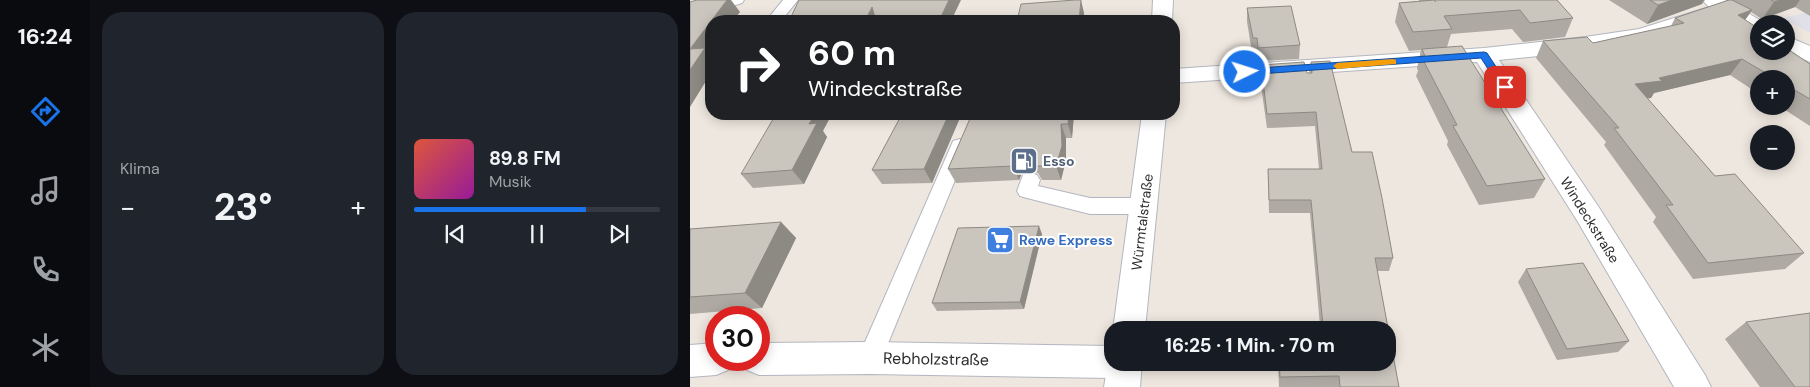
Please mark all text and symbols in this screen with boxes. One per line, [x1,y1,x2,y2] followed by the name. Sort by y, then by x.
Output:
[1750,15,1795,170] map controls
[1750,15,1795,60] button: layers
[18,22,72,51] text: 16:24
[808,30,896,76] text: 60 m
[725,35,790,100] icon: right
[1218,45,1270,97] position arrow
[1484,66,1526,108] pin
[1750,70,1795,115] button: +
[1491,73,1519,101] icon: arrive
[808,74,963,103] text: Windeckstraße
[28,94,63,129] icon: directions
[1750,125,1795,170] button: −
[489,146,561,171] text: 89.8 FM
[1009,146,1039,176] fuel station icon: Esso
[1043,152,1075,170] place label: Esso
[120,158,160,179] text: Klima
[489,171,532,192] text: Musik
[28,173,63,208] icon: music
[1127,173,1157,271] street label: Würmtalstraße
[1556,174,1624,267] street label: Windeckstraße
[214,182,272,232] text: 23°
[120,189,135,226] text: −
[351,189,366,226] text: +
[441,220,469,248] icon: previous
[523,220,551,248] icon: pause
[605,220,633,248] icon: next
[985,225,1015,255] supermarket icon: Rewe Express
[1019,231,1113,249] place label: Rewe Express
[28,252,63,287] icon: phone
[705,306,770,371] speed limit sign: 30
[28,330,63,365] icon: climate
[1165,333,1335,358] text: 16:25 · 1 Min. · 70 m
[883,348,989,370] street label: Rebholzstraße

